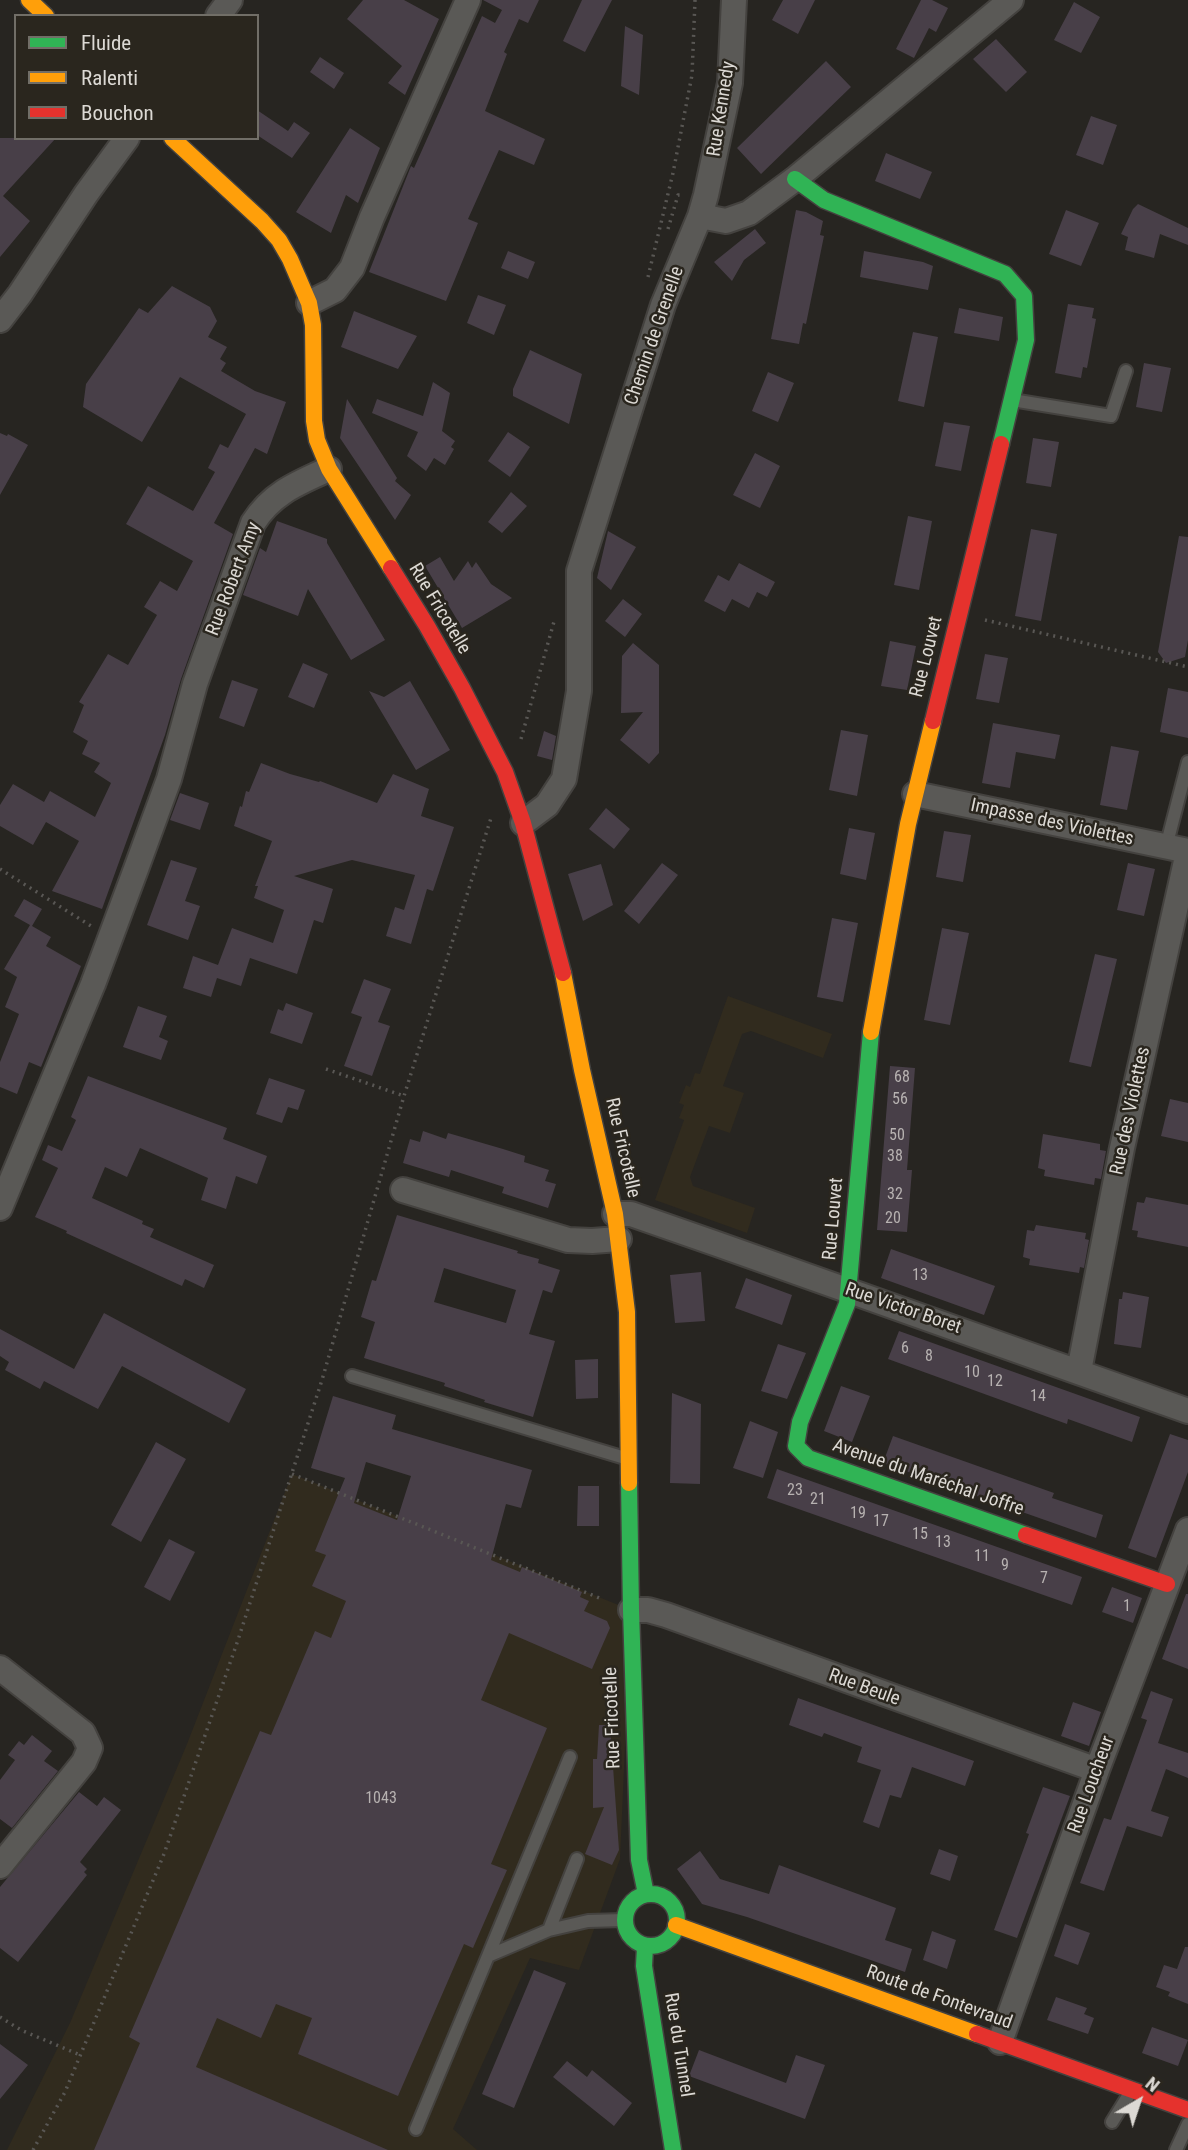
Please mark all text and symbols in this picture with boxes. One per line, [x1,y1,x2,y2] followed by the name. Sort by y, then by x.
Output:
[14,14,259,140] legend
[81,31,131,55] text: Fluide
[703,60,741,158] street label: Rue Kennedy
[81,66,138,90] text: Ralenti
[81,101,154,125] text: Bouchon
[621,264,689,408] street label: Chemin de Grenelle
[202,519,266,639] street label: Rue Robert Amy
[403,559,475,659] street label: Rue Fricotelle
[906,614,948,700] street label: Rue Louvet
[968,795,1136,851] street label: Impasse des Violettes
[1106,1045,1156,1177] street label: Rue des Violettes
[894,1068,910,1088] house number: 68
[892,1090,908,1110] house number: 56
[599,1096,645,1200] street label: Rue Fricotelle
[889,1126,905,1146] house number: 50
[887,1147,903,1167] house number: 38
[819,1177,849,1261] street label: Rue Louvet
[887,1185,903,1205] house number: 32
[885,1209,901,1229] house number: 20
[912,1266,928,1286] house number: 13
[842,1278,964,1340] street label: Rue Victor Boret
[901,1339,909,1359] house number: 6
[925,1347,933,1367] house number: 8
[964,1363,980,1383] house number: 10
[987,1372,1003,1392] house number: 12
[1030,1387,1046,1407] house number: 14
[829,1434,1027,1522] street label: Avenue du Maréchal Joffre
[787,1481,803,1501] house number: 23
[810,1490,826,1510] house number: 21
[850,1504,866,1524] house number: 19
[873,1512,889,1532] house number: 17
[912,1525,928,1545] house number: 15
[935,1533,951,1553] house number: 13
[974,1547,990,1567] house number: 11
[1001,1556,1009,1576] house number: 9
[1040,1569,1048,1589] house number: 7
[1123,1597,1131,1617] house number: 1
[825,1665,903,1711] street label: Rue Beule
[600,1667,626,1769] street label: Rue Fricotelle
[1064,1733,1120,1837] street label: Rue Loucheur
[365,1789,397,1809] house number: 1043
[863,1961,1015,2035] street label: Route de Fontevraud
[658,1991,698,2099] street label: Rue du Tunnel
[1104,2066,1174,2136] north arrow
[1141,2072,1164,2097] text: N

